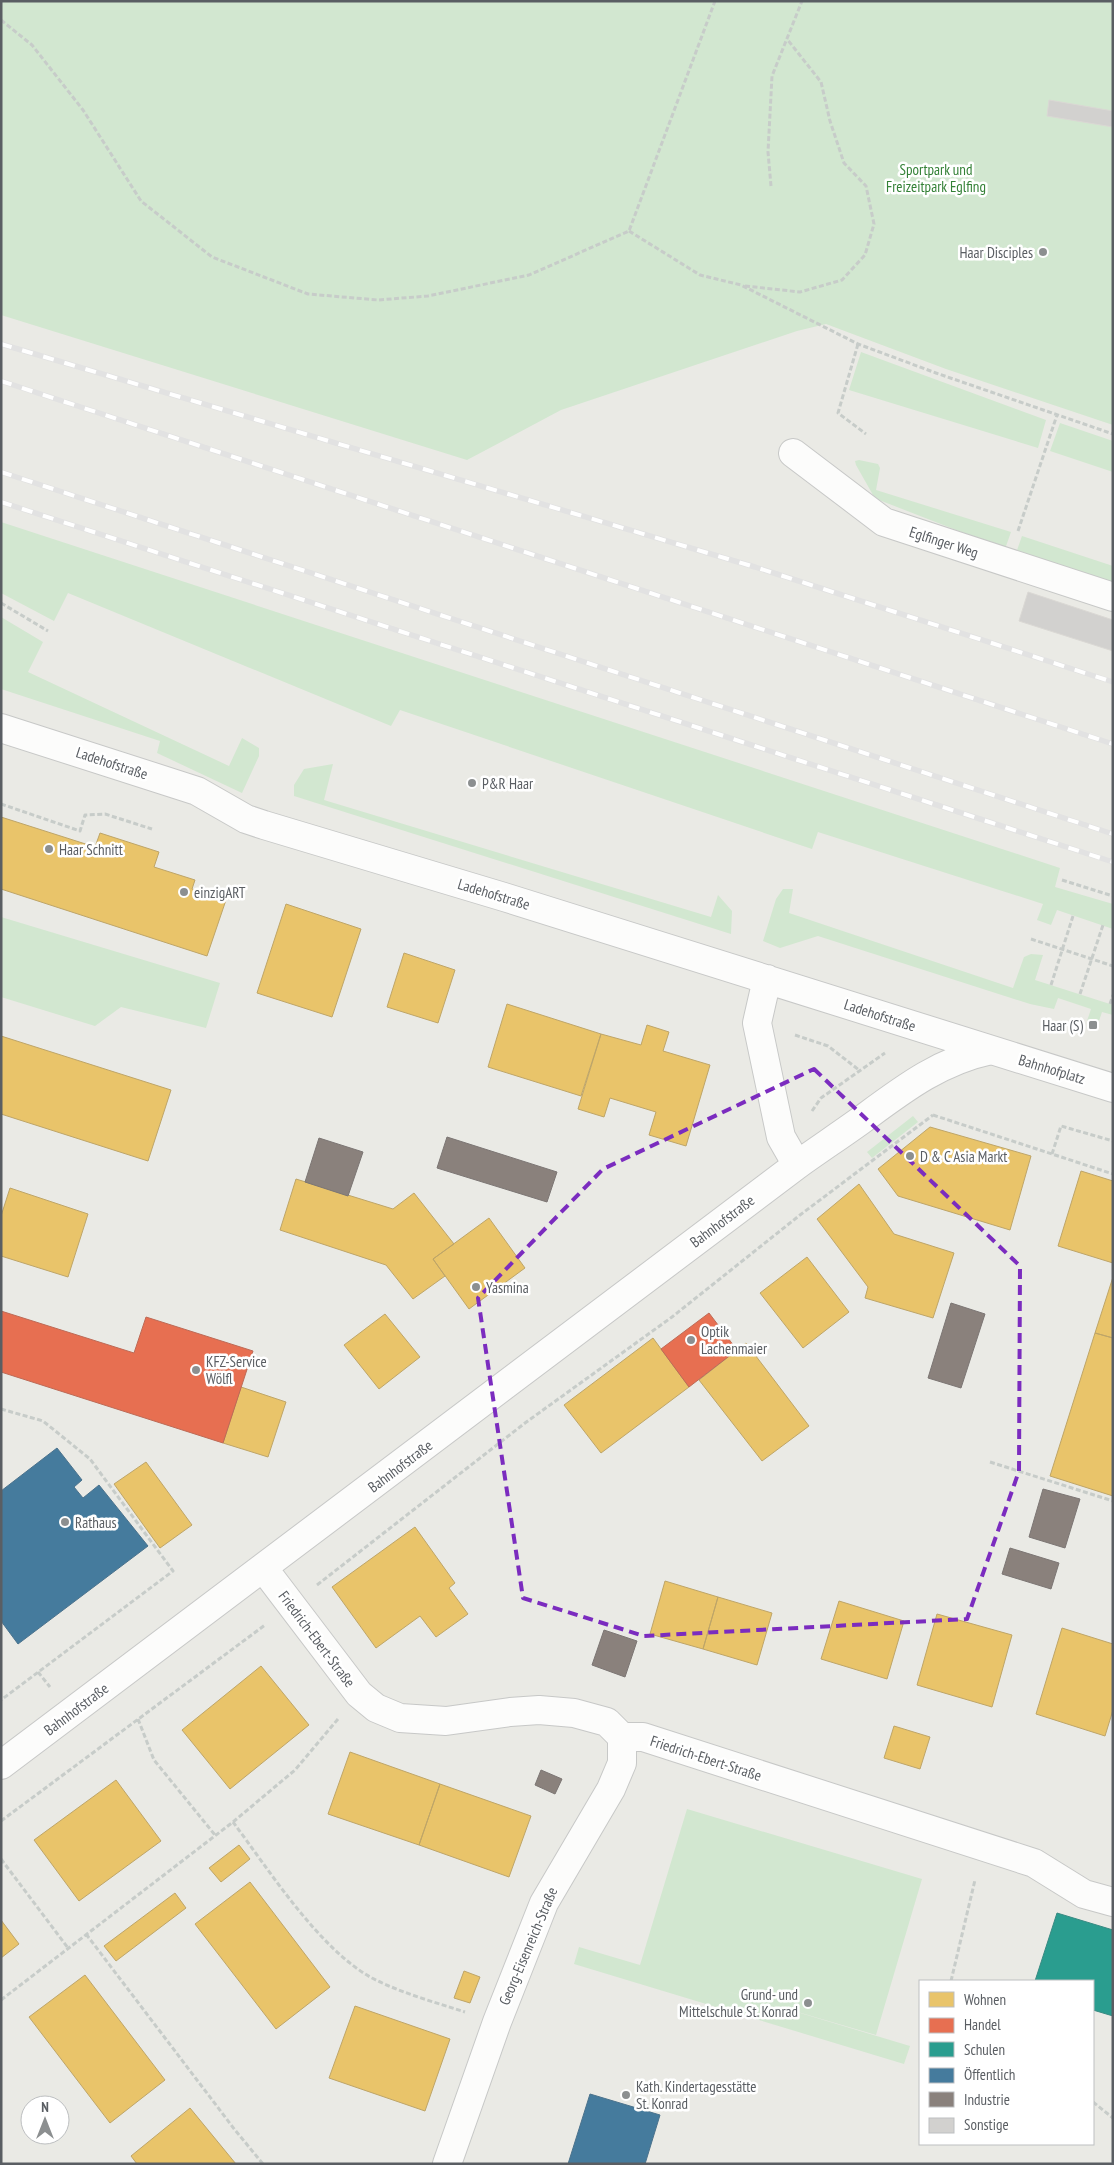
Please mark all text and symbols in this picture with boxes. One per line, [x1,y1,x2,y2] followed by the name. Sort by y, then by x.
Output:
[886,160,986,196] park label: Sportpark und Freizeitpark Eglfing
[960,243,1033,262] place label: Haar Disciples
[1037,246,1049,258] marker: Haar Disciples
[907,522,981,562] street label: Eglfinger Weg
[74,742,150,784] street label: Ladehofstraße
[482,774,534,793] place label: P&R Haar
[466,777,478,789] marker: P&R Haar
[59,840,123,859] place label: Haar Schnitt
[43,843,55,855] marker: Haar Schnitt
[456,874,532,914] street label: Ladehofstraße
[194,883,246,902] place label: einzigART
[178,886,190,898] marker: einzigART
[842,994,918,1036] street label: Ladehofstraße
[1042,1016,1083,1035] place label: Haar (S)
[1087,1019,1099,1031] marker: Haar (S)
[1016,1050,1088,1088] street label: Bahnhofplatz
[920,1147,1007,1166] place label: D & C Asia Markt
[904,1150,916,1162] marker: D & C Asia Markt
[686,1191,758,1251] street label: Bahnhofstraße
[486,1278,529,1297] place label: Yasmina
[470,1281,482,1293] marker: Yasmina
[701,1322,768,1358] place label: Optik Lachenmaier
[685,1334,697,1346] marker: Optik Lachenmaier
[206,1352,267,1388] place label: KFZ-Service Wölfl
[190,1364,202,1376] marker: KFZ-Service Wölfl
[364,1436,436,1496] street label: Bahnhofstraße
[75,1513,117,1532] place label: Rathaus
[59,1516,71,1528] marker: Rathaus
[275,1587,359,1691] street label: Friedrich-Ebert-Straße
[40,1679,112,1739] street label: Bahnhofstraße
[648,1731,764,1785] street label: Friedrich-Ebert-Straße
[495,1884,561,2008] street label: Georg-Eisenreich-Straße
[919,1980,1094,2145] legend
[679,1985,798,2021] place label: Grund- und Mittelschule St. Konrad
[964,1990,1006,2009] text: Wohnen
[802,1997,814,2009] marker: Grund- und Mittelschule St. Konrad
[964,2015,1001,2034] text: Handel
[964,2040,1005,2059] text: Schulen
[964,2065,1015,2084] text: Öffentlich
[636,2077,756,2113] place label: Kath. Kindertagesstätte St. Konrad
[620,2089,632,2101] marker: Kath. Kindertagesstätte St. Konrad
[964,2090,1010,2109] text: Industrie
[20,2095,70,2145] north arrow
[41,2098,49,2116] text: N
[964,2115,1009,2134] text: Sonstige

